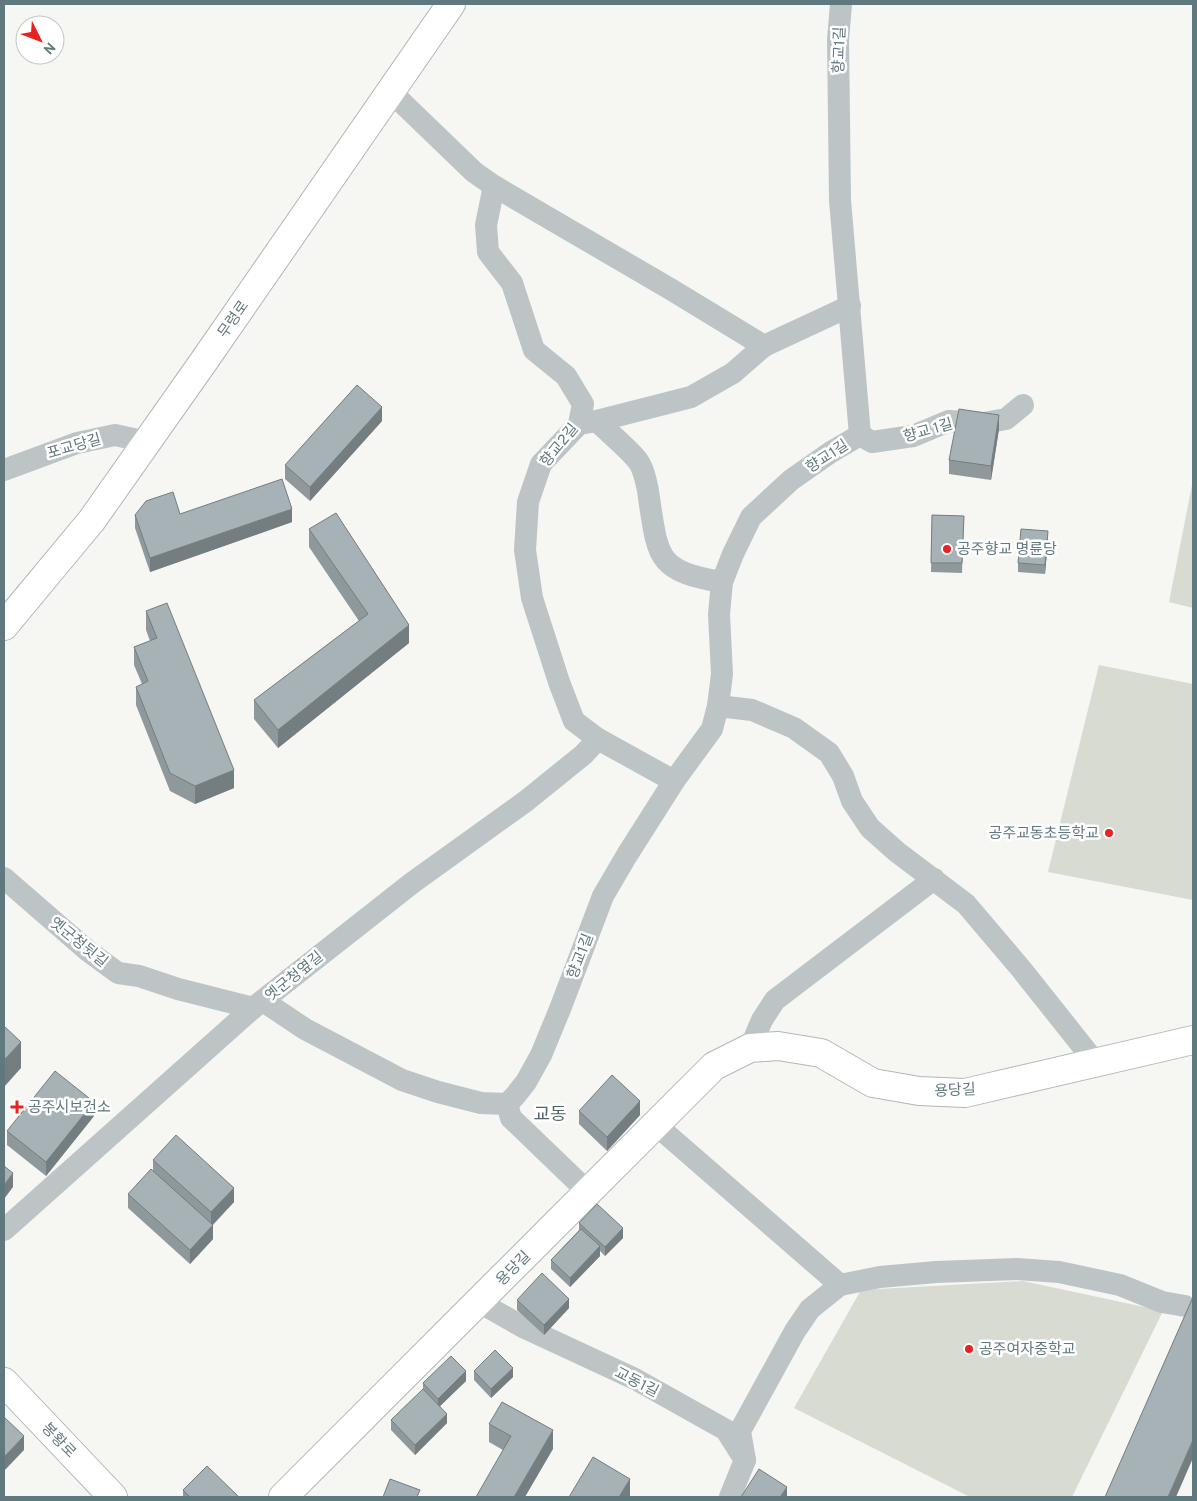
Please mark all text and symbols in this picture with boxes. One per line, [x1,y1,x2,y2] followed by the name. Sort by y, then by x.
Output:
[15,15,65,65] north arrow
[830,26,851,74] street label: 향교1길
[39,38,58,57] text: N
[215,297,254,342] street label: 무령로
[902,415,955,448] street label: 향교 1길
[537,420,583,472] street label: 향교2길
[45,431,104,464] street label: 포교당길
[803,436,853,478] street label: 향교1길
[957,541,1057,560] place label: 공주향교 명륜당
[941,543,953,555] marker: 공주향교 명륜당
[989,824,1099,844] place label: 공주교동초등학교
[1103,827,1115,839] marker: 공주교동초등학교
[45,914,111,972] street label: 옛군청뒷길
[564,931,599,982] street label: 향교1길
[262,948,328,1006] street label: 옛군청옆길
[934,1081,976,1102] street label: 용당길
[28,1099,111,1118] place label: 공주시보건소
[10,1100,24,1114] marker: 공주시보건소
[533,1104,567,1127] district label: 교동
[493,1248,535,1290] street label: 용당길
[979,1340,1076,1360] place label: 공주여자중학교
[963,1343,975,1355] marker: 공주여자중학교
[611,1364,662,1402] street label: 교동1길
[37,1420,79,1463] street label: 봉황로

